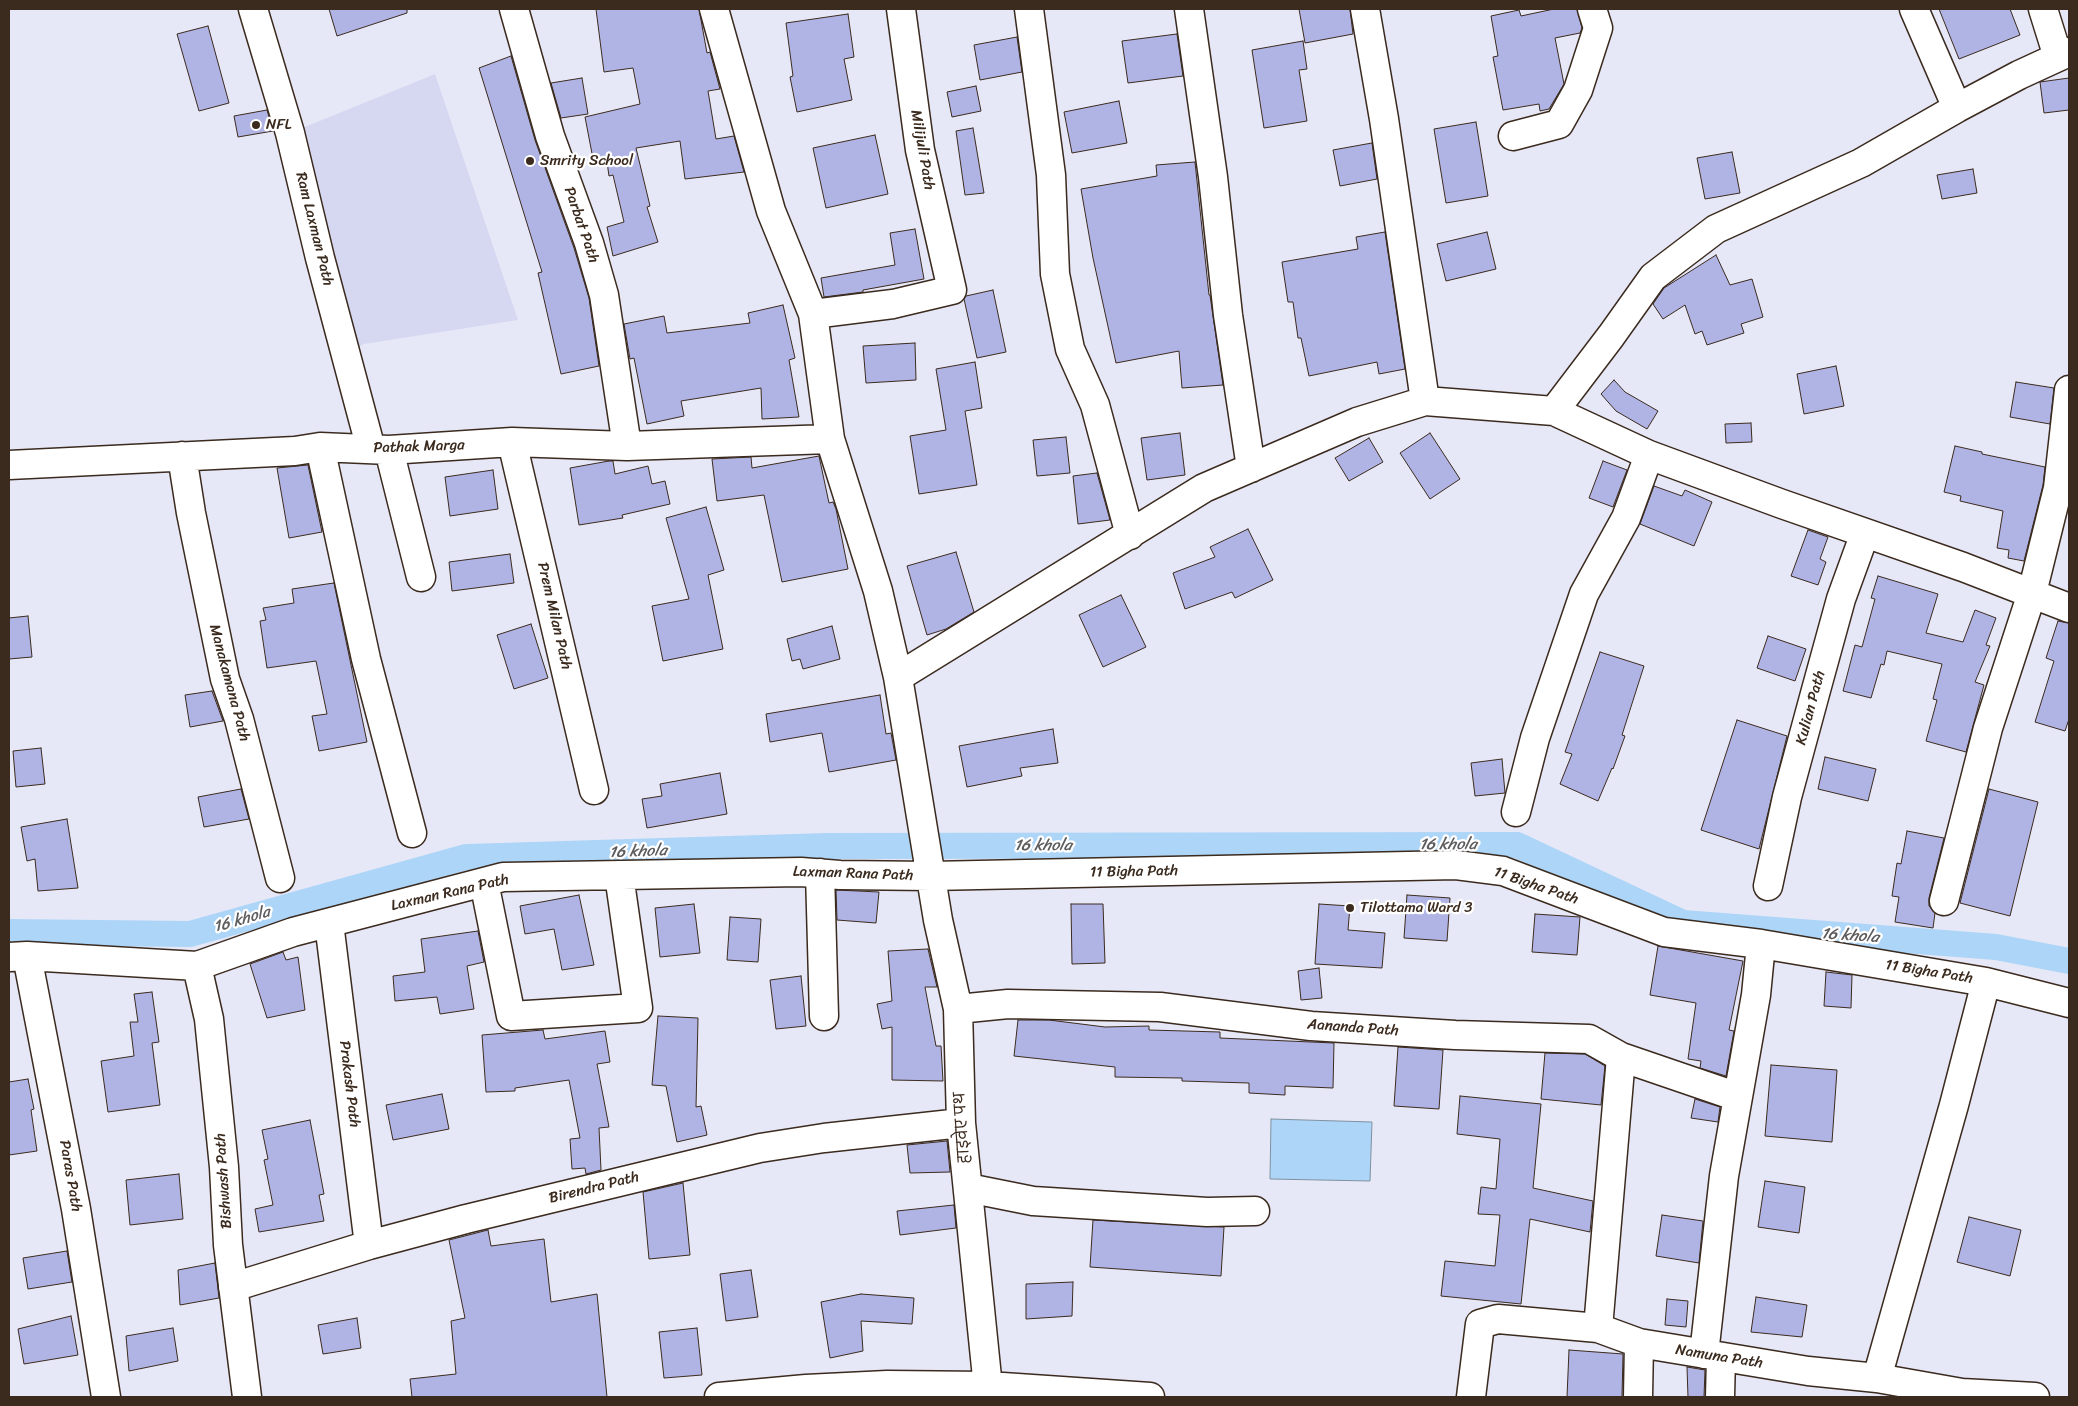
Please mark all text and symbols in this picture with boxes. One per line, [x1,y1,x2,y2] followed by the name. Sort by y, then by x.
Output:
[906,109,938,191] street label: Milijuli Path
[266,116,291,134] place label: NFL
[250,119,262,131] marker: NFL
[540,152,633,170] place label: Smrity School
[524,155,536,167] marker: Smrity School
[291,170,337,288] street label: Ram Laxman Path
[560,185,602,265] street label: Parbat Path
[373,436,465,458] street label: Pathak Marga
[533,561,575,671] street label: Prem Milan Path
[205,622,253,744] street label: Manakamana Path
[1792,669,1830,747] street label: Kulian Path
[1419,835,1477,855] water label: 16 khola
[1014,836,1072,856] water label: 16 khola
[609,841,667,863] water label: 16 khola
[1090,862,1178,882] street label: 11 Bigha Path
[793,863,913,885] street label: Laxman Rana Path
[1491,863,1581,909] street label: 11 Bigha Path
[389,871,511,915] street label: Laxman Rana Path
[1360,899,1473,917] place label: Tilottama Ward 3
[1344,902,1356,914] marker: Tilottama Ward 3
[212,903,272,937] water label: 16 khola
[1821,924,1879,948] water label: 16 khola
[1884,956,1974,988] street label: 11 Bigha Path
[1307,1016,1399,1040] street label: Aananda Path
[335,1040,363,1128] street label: Prakash Path
[952,1092,974,1164] street label: हाइवेए पथ
[212,1133,236,1229] street label: Bishwash Path
[55,1139,85,1213] street label: Paras Path
[547,1168,641,1208] street label: Birendra Path
[1674,1341,1764,1373] street label: Namuna Path

